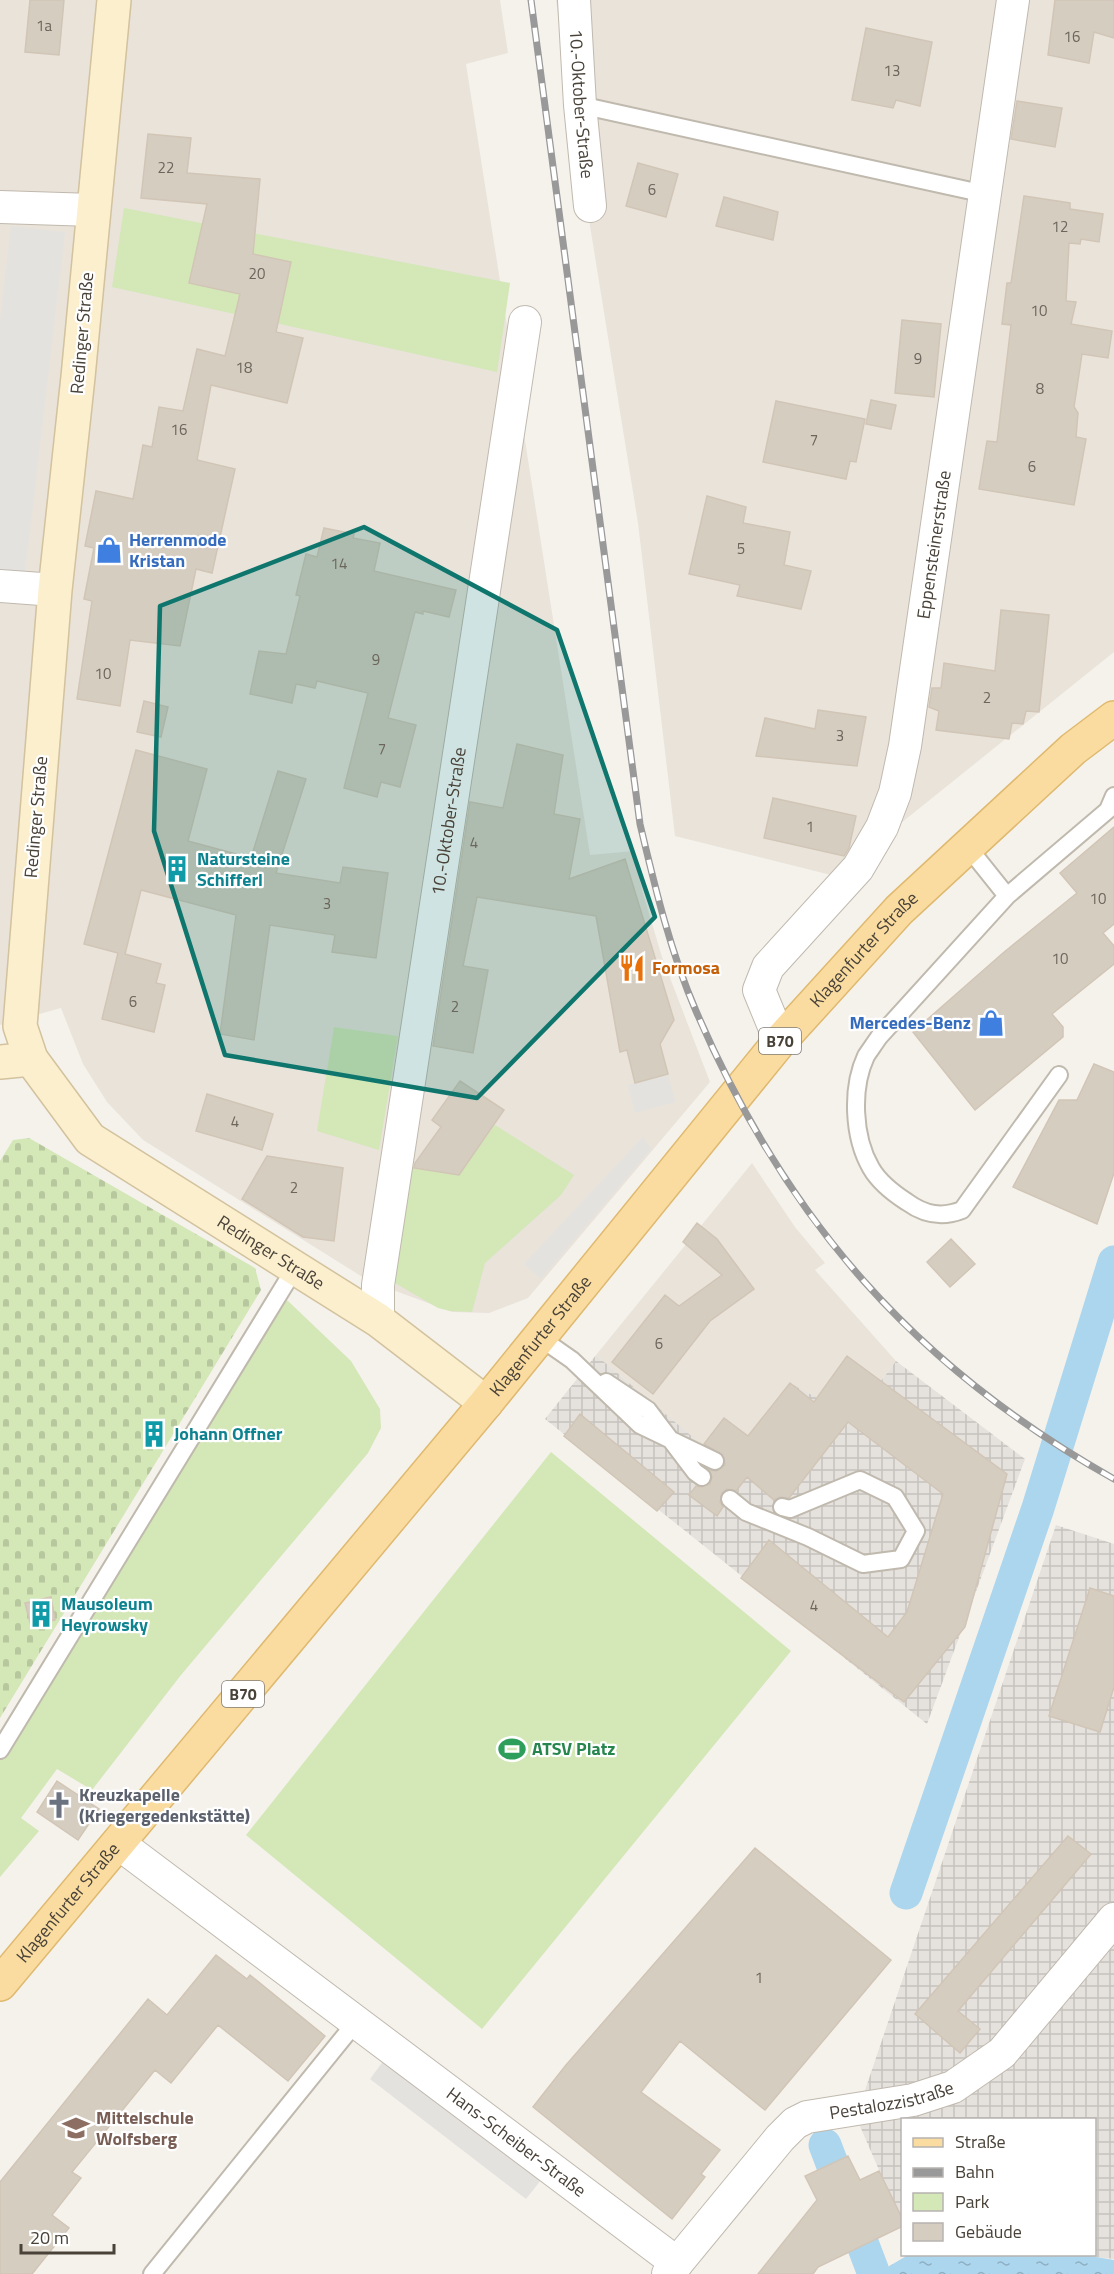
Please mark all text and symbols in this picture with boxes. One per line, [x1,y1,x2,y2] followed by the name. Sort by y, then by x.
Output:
[36,14,52,37] house number: 1a
[1064,25,1080,48] house number: 16
[563,28,601,180] street label: 10.-Oktober-Straße
[884,59,900,82] house number: 13
[158,156,174,179] house number: 22
[648,178,656,201] house number: 6
[1052,215,1068,238] house number: 12
[249,262,265,285] house number: 20
[63,271,100,395] street label: Redinger Straße
[1031,299,1047,322] house number: 10
[914,347,922,370] house number: 9
[236,356,252,379] house number: 18
[1036,377,1044,400] house number: 8
[171,418,187,441] house number: 16
[810,428,818,451] house number: 7
[1028,455,1036,478] house number: 6
[910,469,958,621] street label: Eppensteinerstraße
[129,526,227,574] place label: Herrenmode Kristan
[94,535,124,565] shop icon: Herrenmode Kristan
[737,537,745,560] house number: 5
[331,552,347,575] house number: 14
[372,648,380,671] house number: 9
[95,662,111,685] house number: 10
[983,686,991,709] house number: 2
[836,724,844,747] house number: 3
[378,737,386,760] house number: 7
[424,745,473,897] street label: 10.-Oktober-Straße
[17,755,54,879] street label: Redinger Straße
[806,815,814,838] house number: 1
[470,831,478,854] house number: 4
[197,845,290,893] place label: Natursteine Schifferl
[162,854,192,884] building icon: Natursteine Schifferl
[803,885,924,1013] street label: Klagenfurter Straße
[1090,887,1106,910] house number: 10
[323,892,331,915] house number: 3
[1052,947,1068,970] house number: 10
[617,953,647,983] restaurant icon: Formosa
[652,954,720,981] place label: Formosa
[129,990,137,1013] house number: 6
[451,995,459,1018] house number: 2
[976,1008,1006,1038] shop icon: Mercedes-Benz
[849,1009,971,1036] place label: Mercedes-Benz
[759,1028,801,1054] road number: B70
[231,1110,239,1133] house number: 4
[290,1176,298,1199] house number: 2
[212,1208,330,1296] street label: Redinger Straße
[483,1269,598,1402] street label: Klagenfurter Straße
[655,1332,663,1355] house number: 6
[139,1419,169,1449] building icon: Johann Offner
[174,1420,283,1447] place label: Johann Offner
[61,1590,153,1638] place label: Mausoleum Heyrowsky
[810,1594,818,1617] house number: 4
[26,1599,56,1629] building icon: Mausoleum Heyrowsky
[222,1681,264,1707] road number: B70
[497,1734,527,1764] sports icon: ATSV Platz
[532,1735,615,1762] place label: ATSV Platz
[79,1781,250,1829] place label: Kreuzkapelle (Kriegergedenkstätte)
[44,1790,74,1820] church icon: Kreuzkapelle (Kriegergedenkstätte)
[9,1836,126,1968] street label: Klagenfurter Straße
[755,1966,763,1989] house number: 1
[827,2074,957,2126] street label: Pestalozzistraße
[441,2080,592,2203] street label: Hans-Scheiber-Straße
[96,2104,194,2152] place label: Mittelschule Wolfsberg
[61,2113,91,2143] school or university icon: Mittelschule Wolfsberg
[901,2118,1096,2256] legend
[955,2128,1006,2155] text: Straße
[955,2158,994,2185] text: Bahn
[955,2188,990,2215] text: Park
[21,2217,114,2255] scale bar
[955,2218,1022,2245] text: Gebäude
[30,2224,69,2251] text: 20 m

